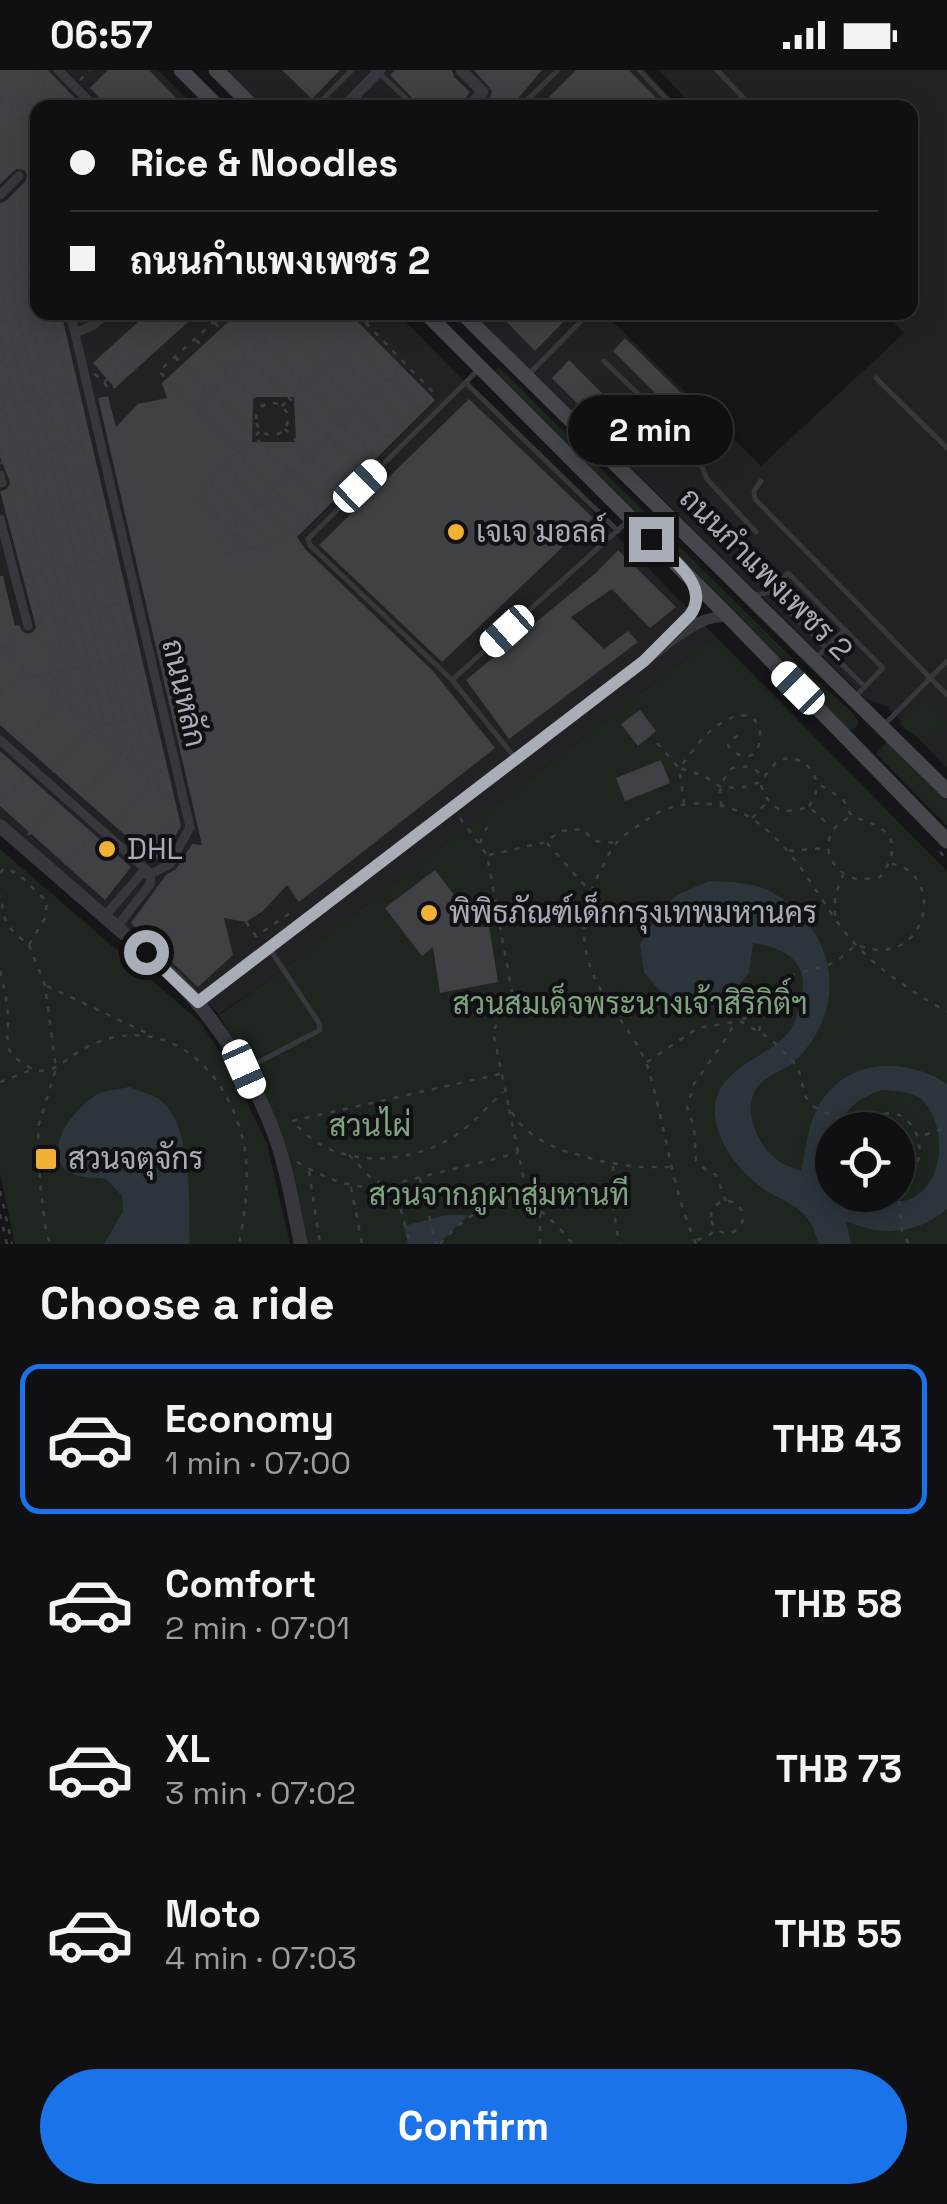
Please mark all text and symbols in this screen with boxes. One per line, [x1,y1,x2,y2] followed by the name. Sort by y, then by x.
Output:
[50,11,153,59] text: 06:57
[130,139,398,187] text: Rice & Noodles
[130,237,430,285] text: ถนนกำแพงเพชร 2
[568,394,734,464] callout: 2 min
[609,410,692,450] text: 2 min
[328,454,392,518] car
[671,479,861,669] street label: ถนนกำแพงเพชร 2
[476,512,607,551] place label: เจเจ มอลล์
[629,517,674,562] route end
[445,521,467,543] marker: เจเจ มอลล์
[475,600,539,662] car
[153,635,216,751] street label: ถนนหลัก
[766,656,830,720] car
[127,829,183,868] place label: DHL
[96,838,118,860] marker: DHL
[449,891,817,934] place label: พิพิธภัณฑ์เด็กกรุงเทพมหานคร
[418,902,440,924] marker: พิพิธภัณฑ์เด็กกรุงเทพมหานคร
[124,930,169,975] route start
[452,977,808,1023] park label: สวนสมเด็จพระนางเจ้าสิริกิติ์ฯ
[218,1035,270,1103] car
[329,1106,411,1145] park label: สวนไผ่
[815,1112,915,1212] map controls
[815,1112,915,1212] button: locate
[68,1139,203,1180] place label: สวนจตุจักร
[33,1146,59,1172] marker: สวนจตุจักร
[369,1175,629,1215] park label: สวนจากภูผาสู่มหานที
[40,1275,335,1332] text: Choose a ride
[45,1394,135,1484] icon: car
[165,1395,334,1443] text: Economy
[773,1415,902,1463] text: THB 43
[165,1443,351,1483] text: 1 min · 07:00
[45,1559,135,1649] icon: car
[165,1560,316,1608] text: Comfort
[774,1580,902,1628] text: THB 58
[165,1608,350,1648] text: 2 min · 07:01
[45,1724,135,1814] icon: car
[165,1725,210,1773] text: XL
[776,1745,902,1793] text: THB 73
[165,1773,356,1813] text: 3 min · 07:02
[45,1889,135,1979] icon: car
[165,1890,261,1938] text: Moto
[774,1910,902,1958] text: THB 55
[165,1938,357,1978] text: 4 min · 07:03
[40,2069,907,2184] button: Confirm

